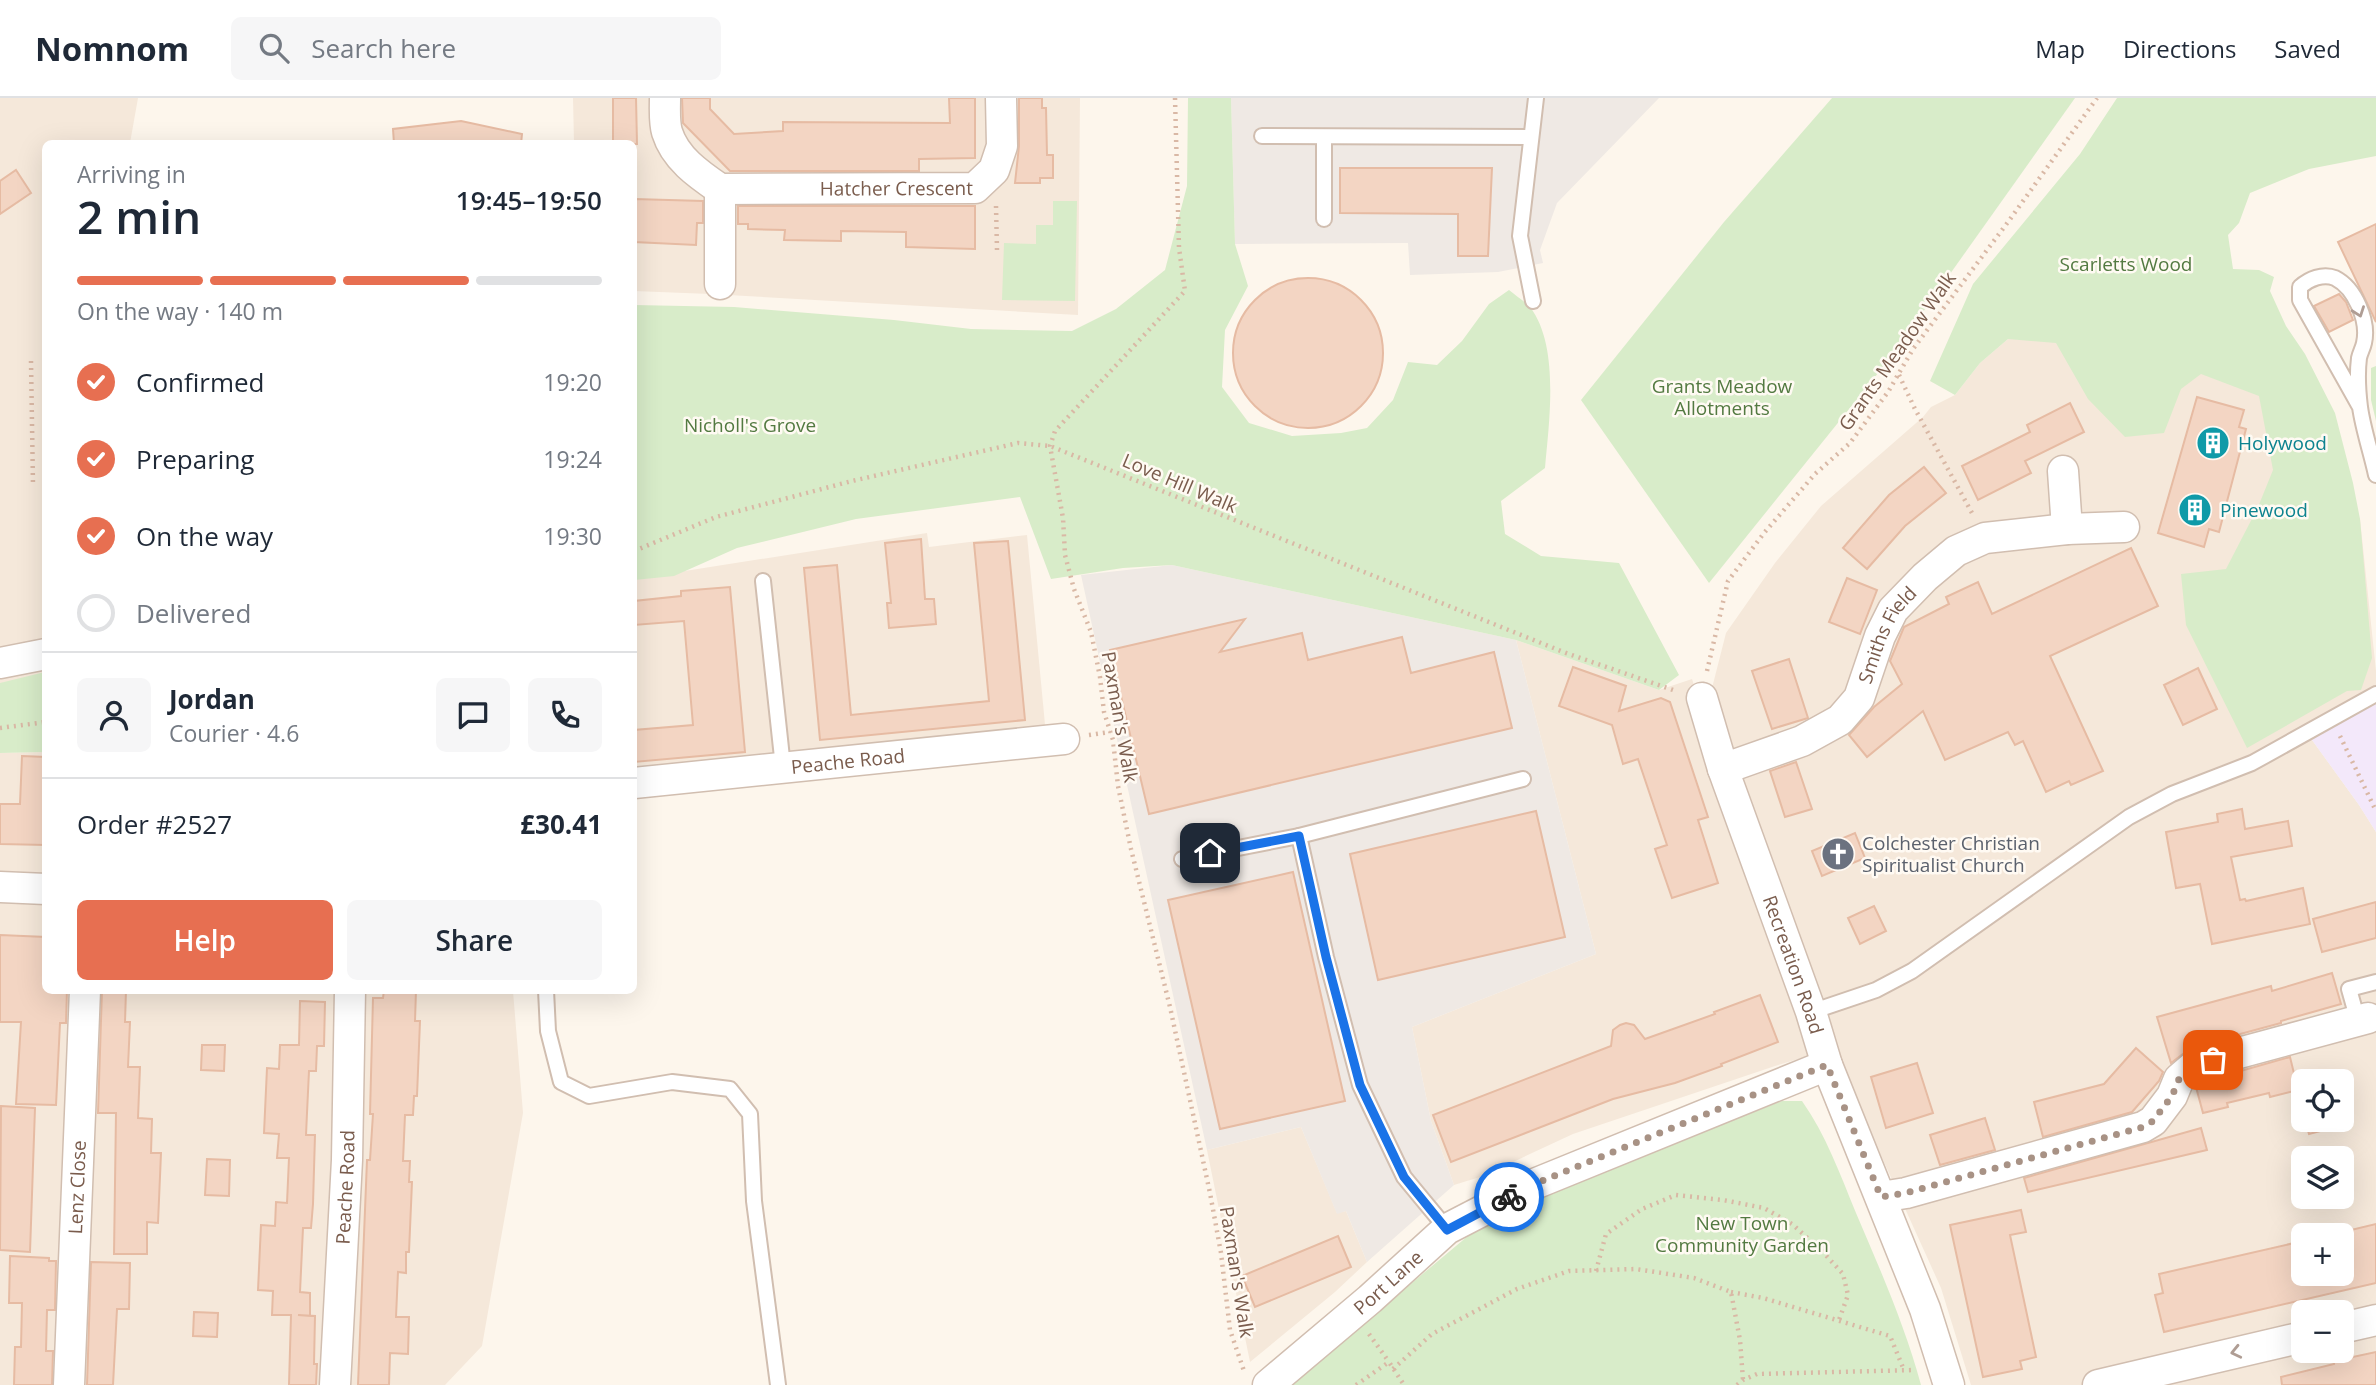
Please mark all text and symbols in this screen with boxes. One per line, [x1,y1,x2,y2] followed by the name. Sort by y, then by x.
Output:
[231,17,721,80] search box
[35,26,189,71] text: Nomnom
[255,29,293,67] icon: search
[311,30,456,66] text: Search here
[2035,32,2085,65] text: Map
[2123,32,2236,65] text: Directions
[2274,32,2341,65] text: Saved
[77,158,186,190] text: Arriving in
[820,175,973,202] street label: Hatcher Crescent
[456,182,602,218] text: 19:45–19:50
[77,185,201,247] text: 2 min
[2060,251,2192,277] park label: Scarletts Wood
[1832,266,1962,436] street label: Grants Meadow Walk
[77,295,283,327] text: On the way · 140 m
[2351,305,2365,317] one-way arrow
[77,363,115,401] icon: check
[136,364,264,400] text: Confirmed
[543,366,602,398] text: 19:20
[1652,373,1793,421] park label: Grants Meadow Allotments
[684,412,816,438] park label: Nicholl's Grove
[2194,424,2232,462] building icon: Holywood
[2238,430,2327,456] place label: Holywood
[77,440,115,478] icon: check
[136,441,254,477] text: Preparing
[543,443,602,475] text: 19:24
[1118,447,1242,519] street label: Love Hill Walk
[2176,491,2214,529] building icon: Pinewood
[2220,497,2308,523] place label: Pinewood
[77,517,115,555] icon: check
[136,518,273,554] text: On the way
[543,520,602,552] text: 19:30
[1852,580,1922,687] street label: Smiths Field
[136,595,251,631] text: Delivered
[1096,649,1144,785] street label: Paxman's Walk
[77,678,151,752] button: person
[436,678,510,752] button: chat
[528,678,602,752] button: phone
[169,681,255,717] text: Jordan
[169,717,299,749] text: Courier · 4.6
[790,742,906,780] street label: Peache Road
[77,806,232,842] text: Order #2527
[520,806,602,842] text: £30.41
[1180,823,1240,883] pin
[1862,830,2040,878] place label: Colchester Christian Spiritualist Church
[1191,834,1229,872] icon: home
[1819,835,1857,873] church icon: Colchester Christian Spiritualist Church
[1757,892,1830,1037] street label: Recreation Road
[77,900,333,980] button: Help
[347,900,602,980] button: Share
[2183,1030,2243,1090] pin
[2194,1041,2232,1079] icon: bag
[2291,1069,2354,1363] map controls
[2291,1069,2354,1132] button: locate
[330,1130,361,1245] street label: Peache Road
[62,1140,92,1235] street label: Lenz Close
[2291,1146,2354,1209] button: layers
[1474,1162,1544,1232] courier
[1490,1178,1528,1216] icon: bike
[1214,1204,1260,1340] street label: Paxman's Walk
[1655,1210,1829,1258] park label: New Town Community Garden
[2291,1223,2354,1286] button: +
[1348,1244,1428,1321] street label: Port Lane
[2291,1300,2354,1363] button: −
[2231,1344,2243,1358] one-way arrow

